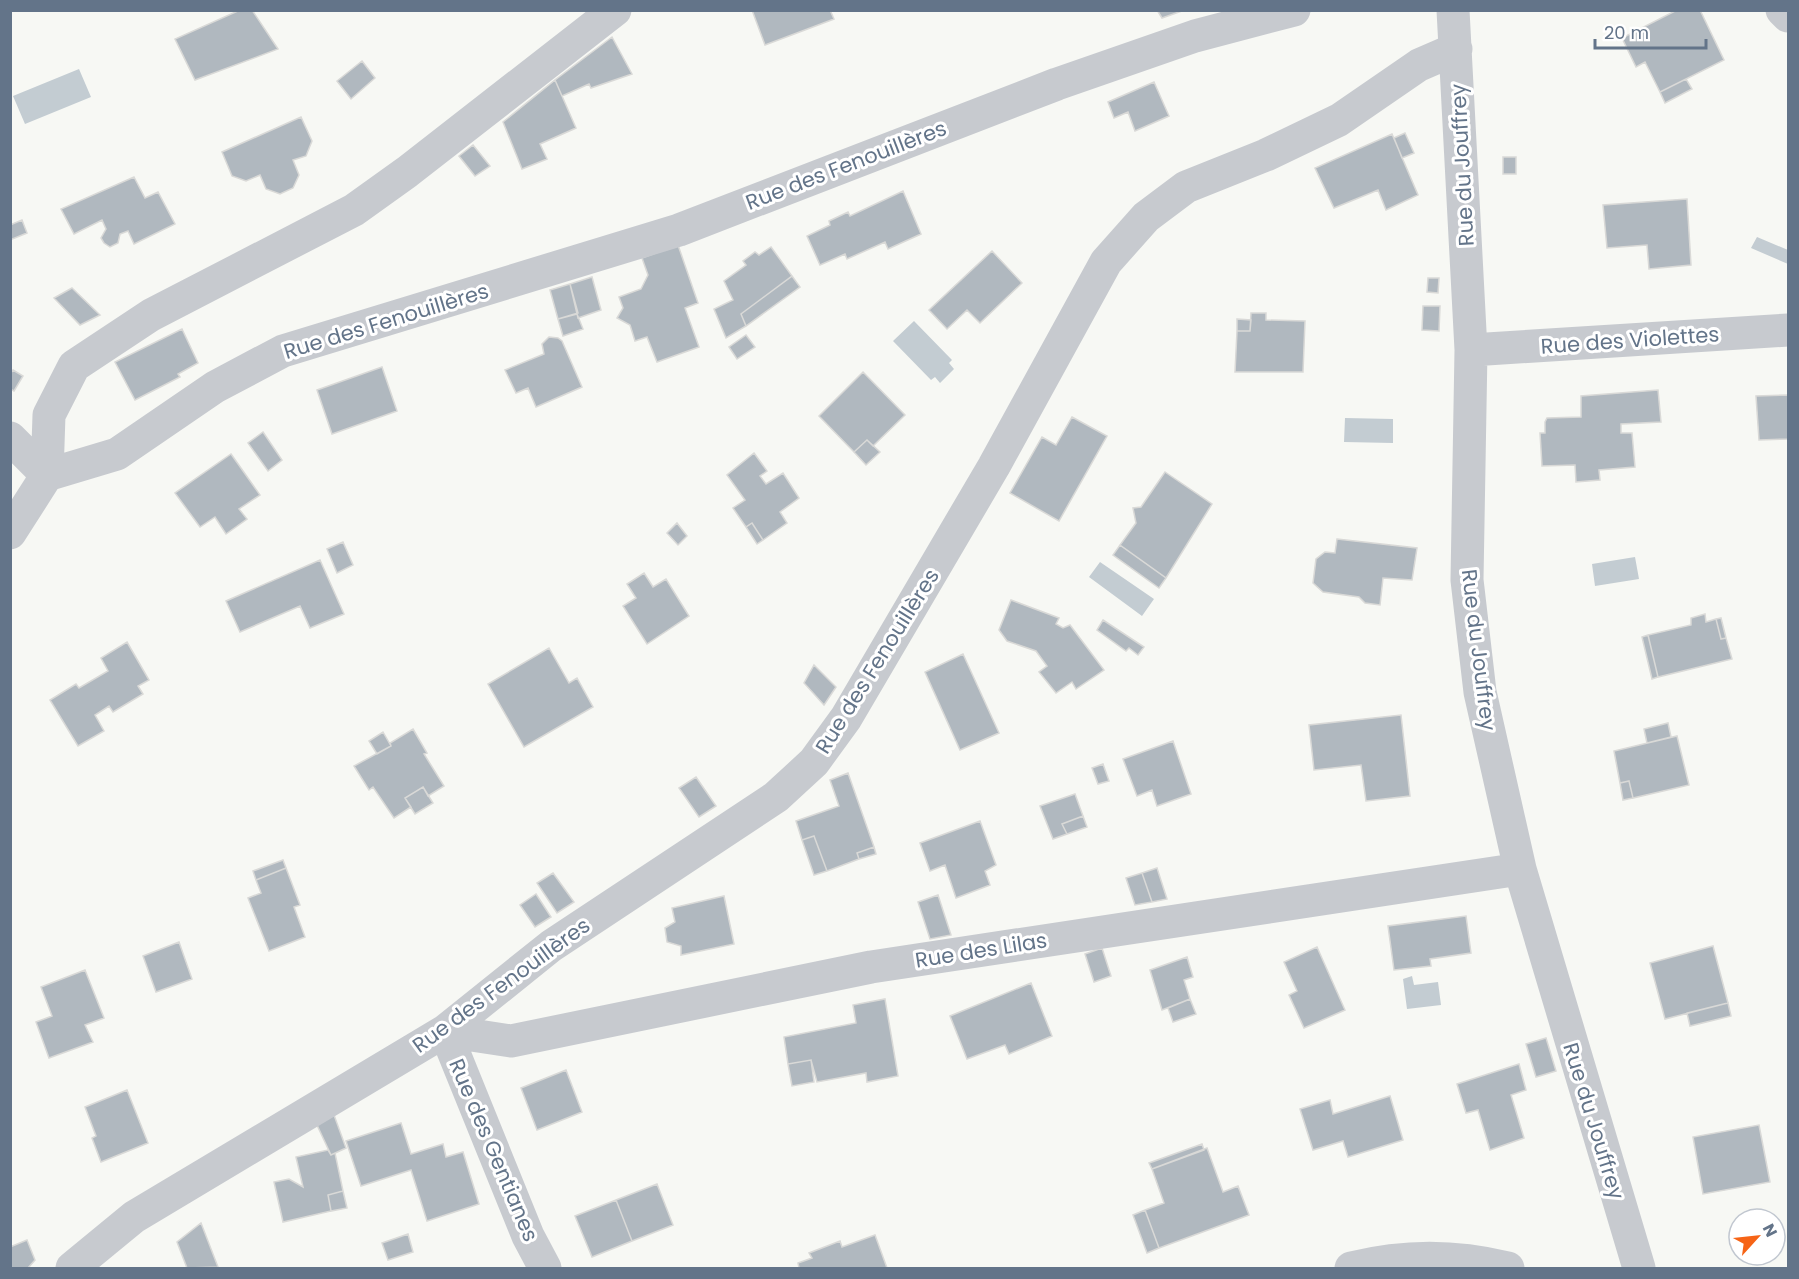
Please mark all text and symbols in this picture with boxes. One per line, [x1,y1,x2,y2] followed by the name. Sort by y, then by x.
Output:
[1595,12,1706,50] scale bar
[1604,20,1649,45] text: 20 m
[1443,83,1481,247] street label: Rue du Jouffrey
[741,113,951,217] street label: Rue des Fenouillères
[280,276,492,366] street label: Rue des Fenouillères
[1540,319,1720,361] street label: Rue des Violettes
[808,563,946,759] street label: Rue des Fenouillères
[1455,568,1503,733] street label: Rue du Jouffrey
[406,911,596,1059] street label: Rue des Fenouillères
[913,925,1049,975] street label: Rue des Lilas
[1556,1039,1632,1203] street label: Rue du Jouffrey
[442,1054,546,1246] street label: Rue des Gentianes
[1727,1207,1787,1267] north arrow
[1757,1220,1783,1241] text: N

